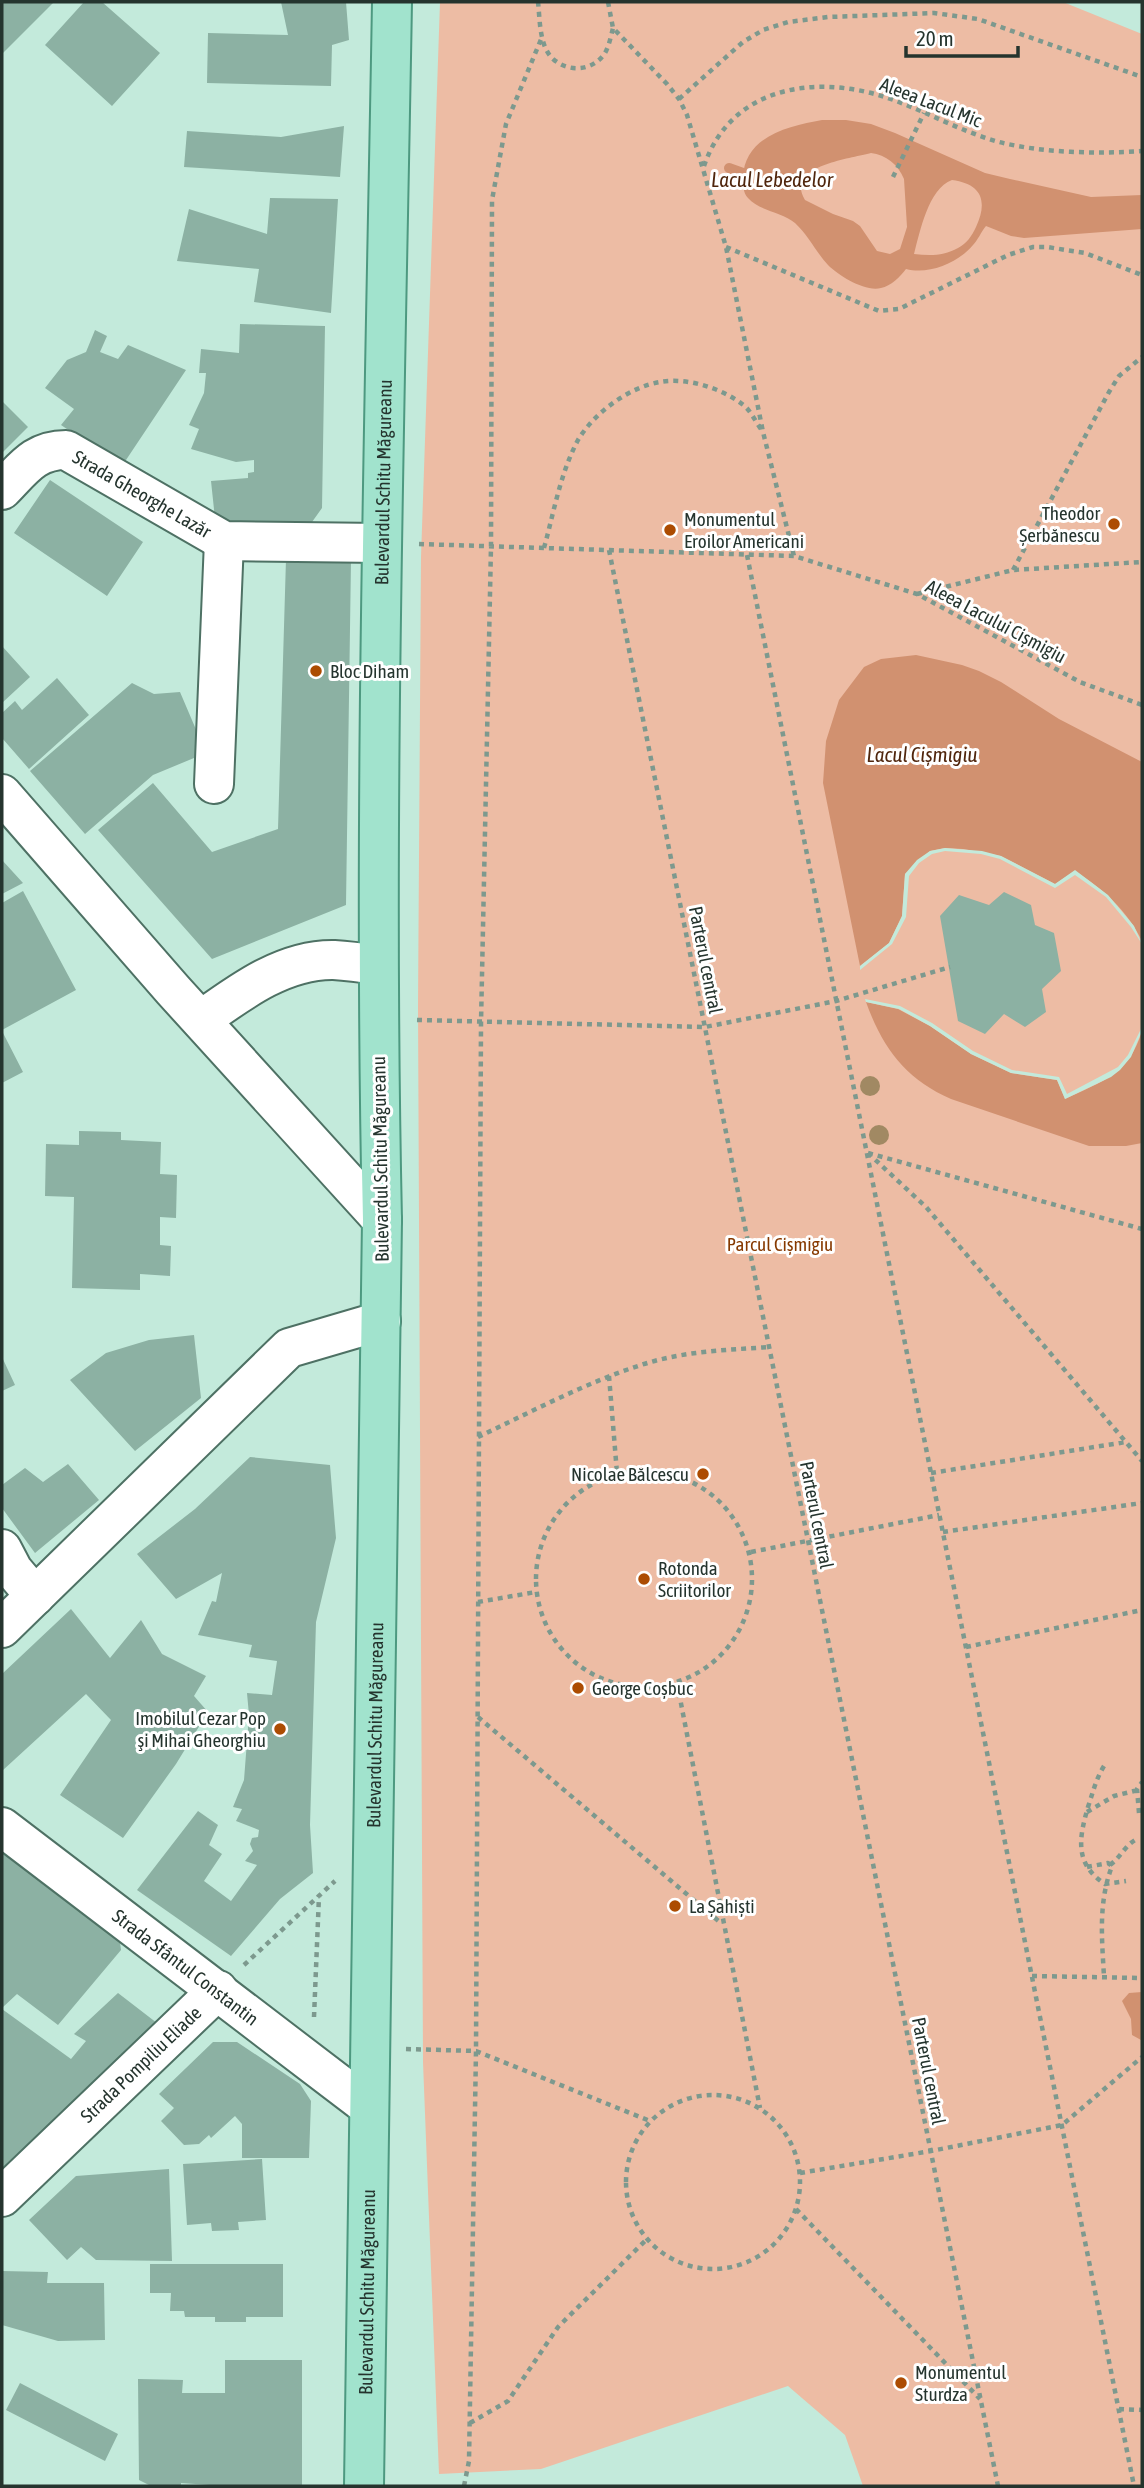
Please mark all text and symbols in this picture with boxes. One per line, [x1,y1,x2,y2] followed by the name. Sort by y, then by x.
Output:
[906,14,1018,58] scale bar
[916,26,954,50] text: 20 m
[877,73,986,132] street label: Aleea Lacul Mic
[711,167,834,191] water label: Lacul Lebedelor
[370,379,396,585] street label: Bulevardul Schitu Măgureanu
[69,445,215,542] street label: Strada Gheorghe Lazăr
[1019,502,1100,546] place label: Theodor Șerbănescu
[684,508,804,552] place label: Monumentul Eroilor Americani
[1106,516,1122,532] marker: Theodor Șerbănescu
[662,522,678,538] marker: Monumentul Eroilor Americani
[922,575,1070,667] street label: Aleea Lacului Cișmigiu
[330,660,409,682] place label: Bloc Diham
[308,663,324,679] marker: Bloc Diham
[867,742,977,766] water label: Lacul Cișmigiu
[685,904,727,1016] street label: Parterul central
[367,1056,393,1262] street label: Bulevardul Schitu Măgureanu
[727,1233,833,1255] park label: Parcul Cișmigiu
[796,1459,838,1571] street label: Parterul central
[571,1463,689,1485] place label: Nicolae Bălcescu
[695,1466,711,1482] marker: Nicolae Bălcescu
[658,1557,731,1601] place label: Rotonda Scriitorilor
[636,1571,652,1587] marker: Rotonda Scriitorilor
[362,1622,387,1828] street label: Bulevardul Schitu Măgureanu
[592,1677,694,1699] place label: George Coșbuc
[570,1680,586,1696] marker: George Coșbuc
[135,1707,266,1751] place label: Imobilul Cezar Pop şi Mihai Gheorghiu
[272,1721,288,1737] marker: Imobilul Cezar Pop şi Mihai Gheorghiu
[689,1895,755,1917] place label: La Șahiști
[667,1898,683,1914] marker: La Șahiști
[108,1904,263,2030] street label: Strada Sfântul Constantin
[76,2001,205,2127] street label: Strada Pompiliu Eliade
[908,2015,950,2127] street label: Parterul central
[354,2189,379,2395] street label: Bulevardul Schitu Măgureanu
[915,2361,1006,2405] place label: Monumentul Sturdza
[893,2375,909,2391] marker: Monumentul Sturdza

